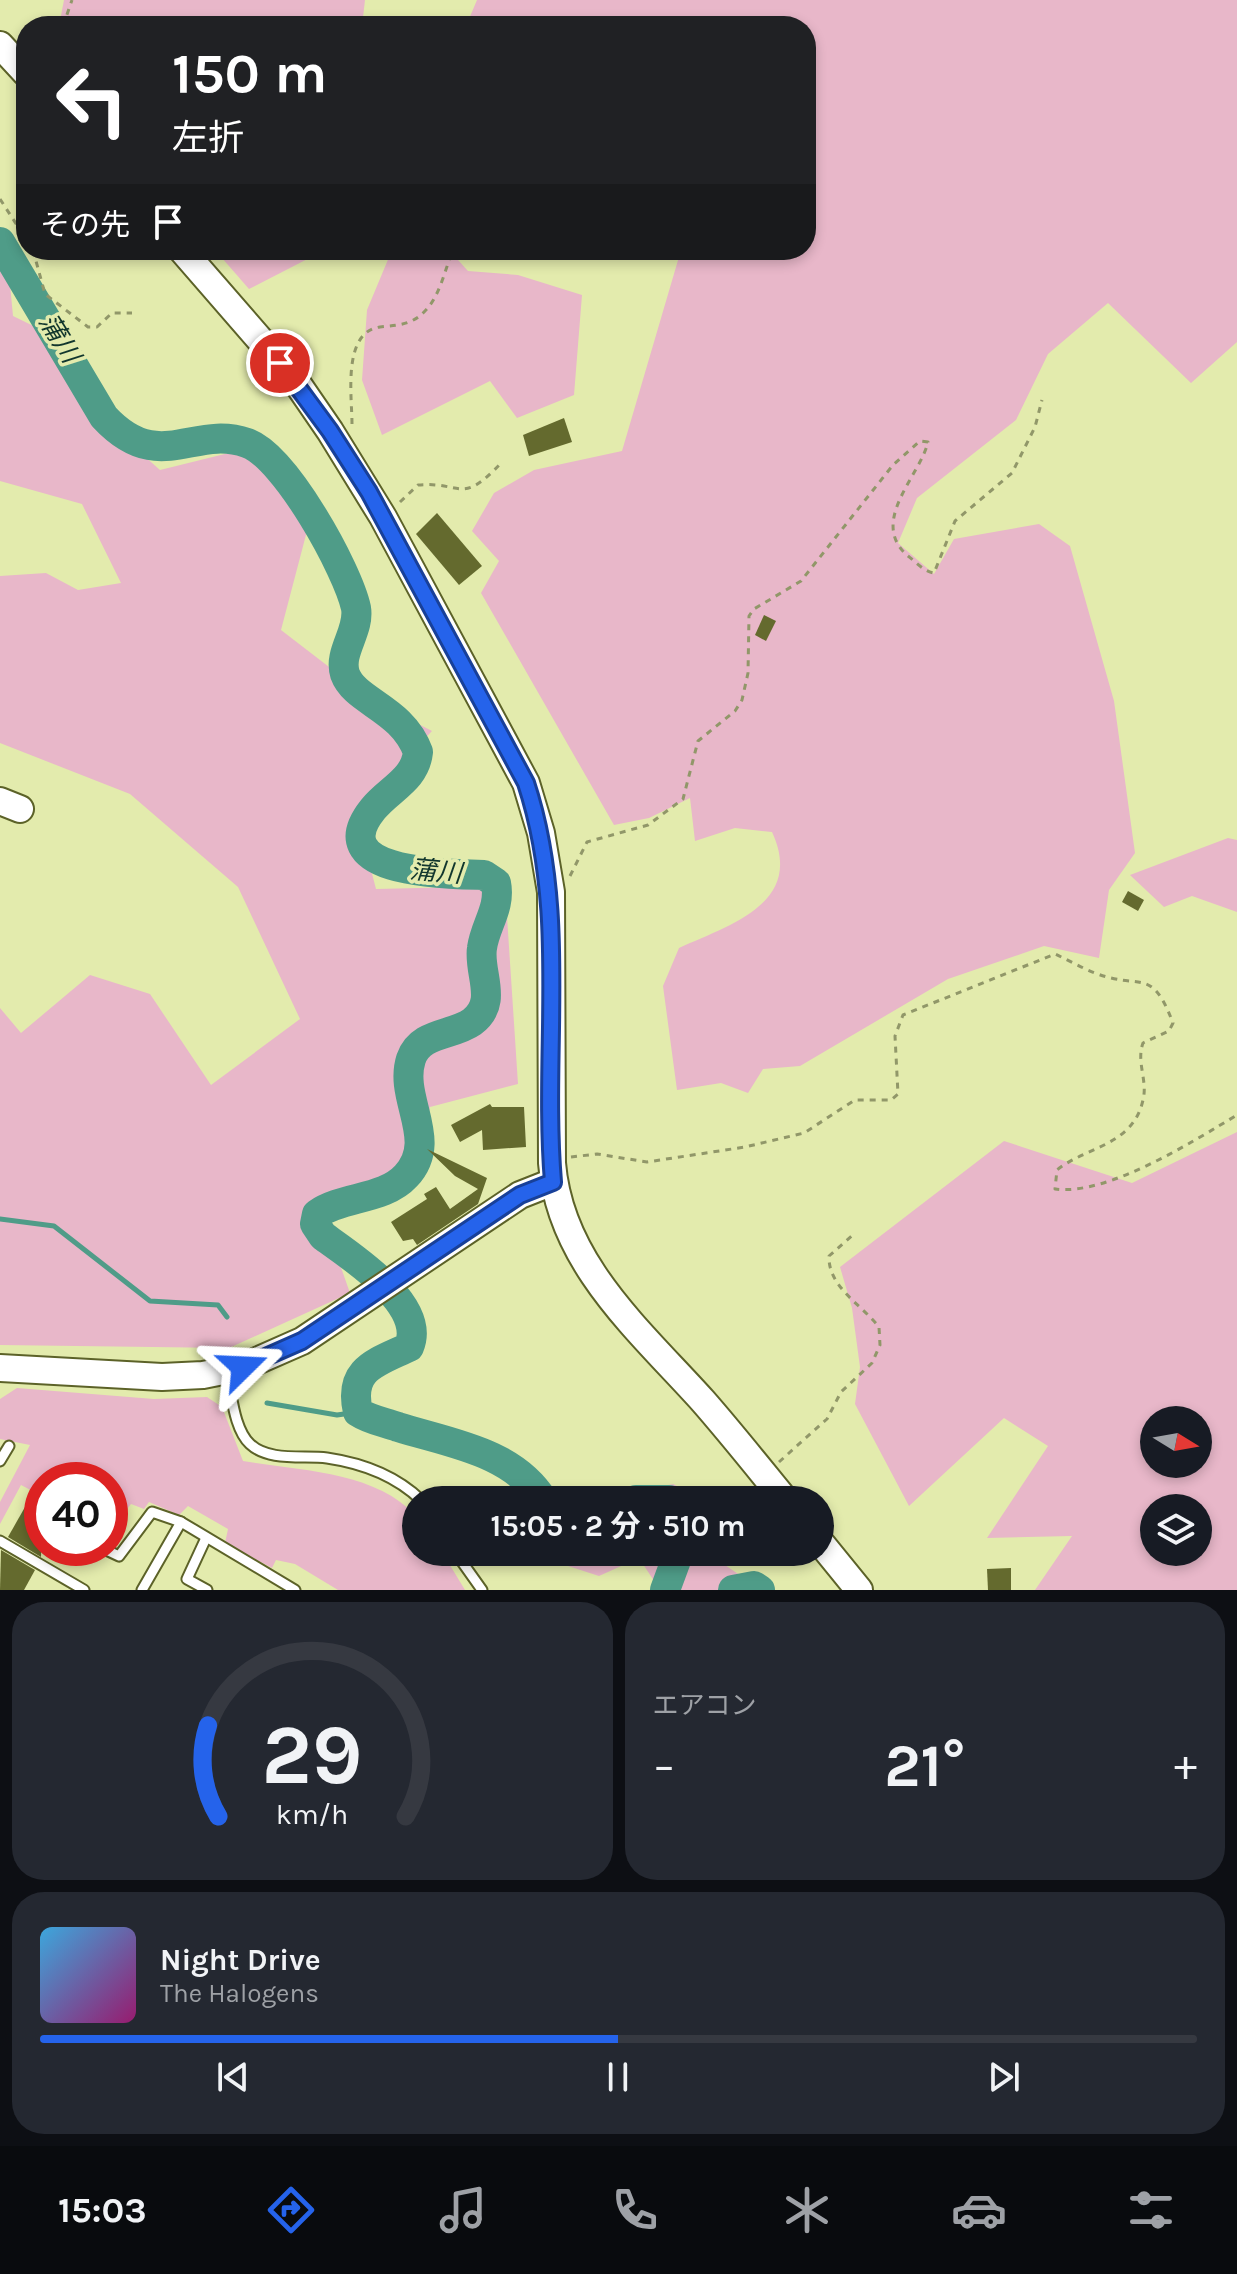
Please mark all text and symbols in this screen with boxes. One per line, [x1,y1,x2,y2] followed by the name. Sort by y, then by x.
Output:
[172,41,327,106] text: 150 m
[40,48,144,152] icon: left
[172,117,244,159] text: 左折
[146,200,190,244] icon: arrive
[40,207,130,243] text: その先
[33,308,88,371] water label: 蒲川
[246,329,314,397] pin
[258,341,302,385] icon: arrive
[409,854,466,889] water label: 蒲川
[201,1325,285,1409] position arrow
[1140,1406,1212,1478] north arrow
[1140,1406,1212,1566] map controls
[24,1462,128,1566] speed limit sign: 40
[1140,1494,1212,1566] button: layers
[491,1508,745,1544] text: 15:05 · 2 分 · 510 m
[653,1690,757,1721] text: エアコン
[262,1707,363,1804] text: 29
[884,1731,965,1801] text: 21°
[653,1740,676,1791] text: −
[1174,1740,1197,1791] text: +
[276,1798,348,1831] text: km/h
[160,1942,321,1978] text: Night Drive
[160,1978,319,2009] text: The Halogens
[211,2055,255,2099] icon: previous
[596,2055,640,2099] icon: pause
[982,2055,1026,2099] icon: next
[263,2182,319,2238] icon: directions
[435,2182,491,2238] icon: music
[607,2182,663,2238] icon: phone
[779,2182,835,2238] icon: climate
[951,2182,1007,2238] icon: car
[1123,2182,1179,2238] icon: filters
[58,2189,147,2231] text: 15:03

